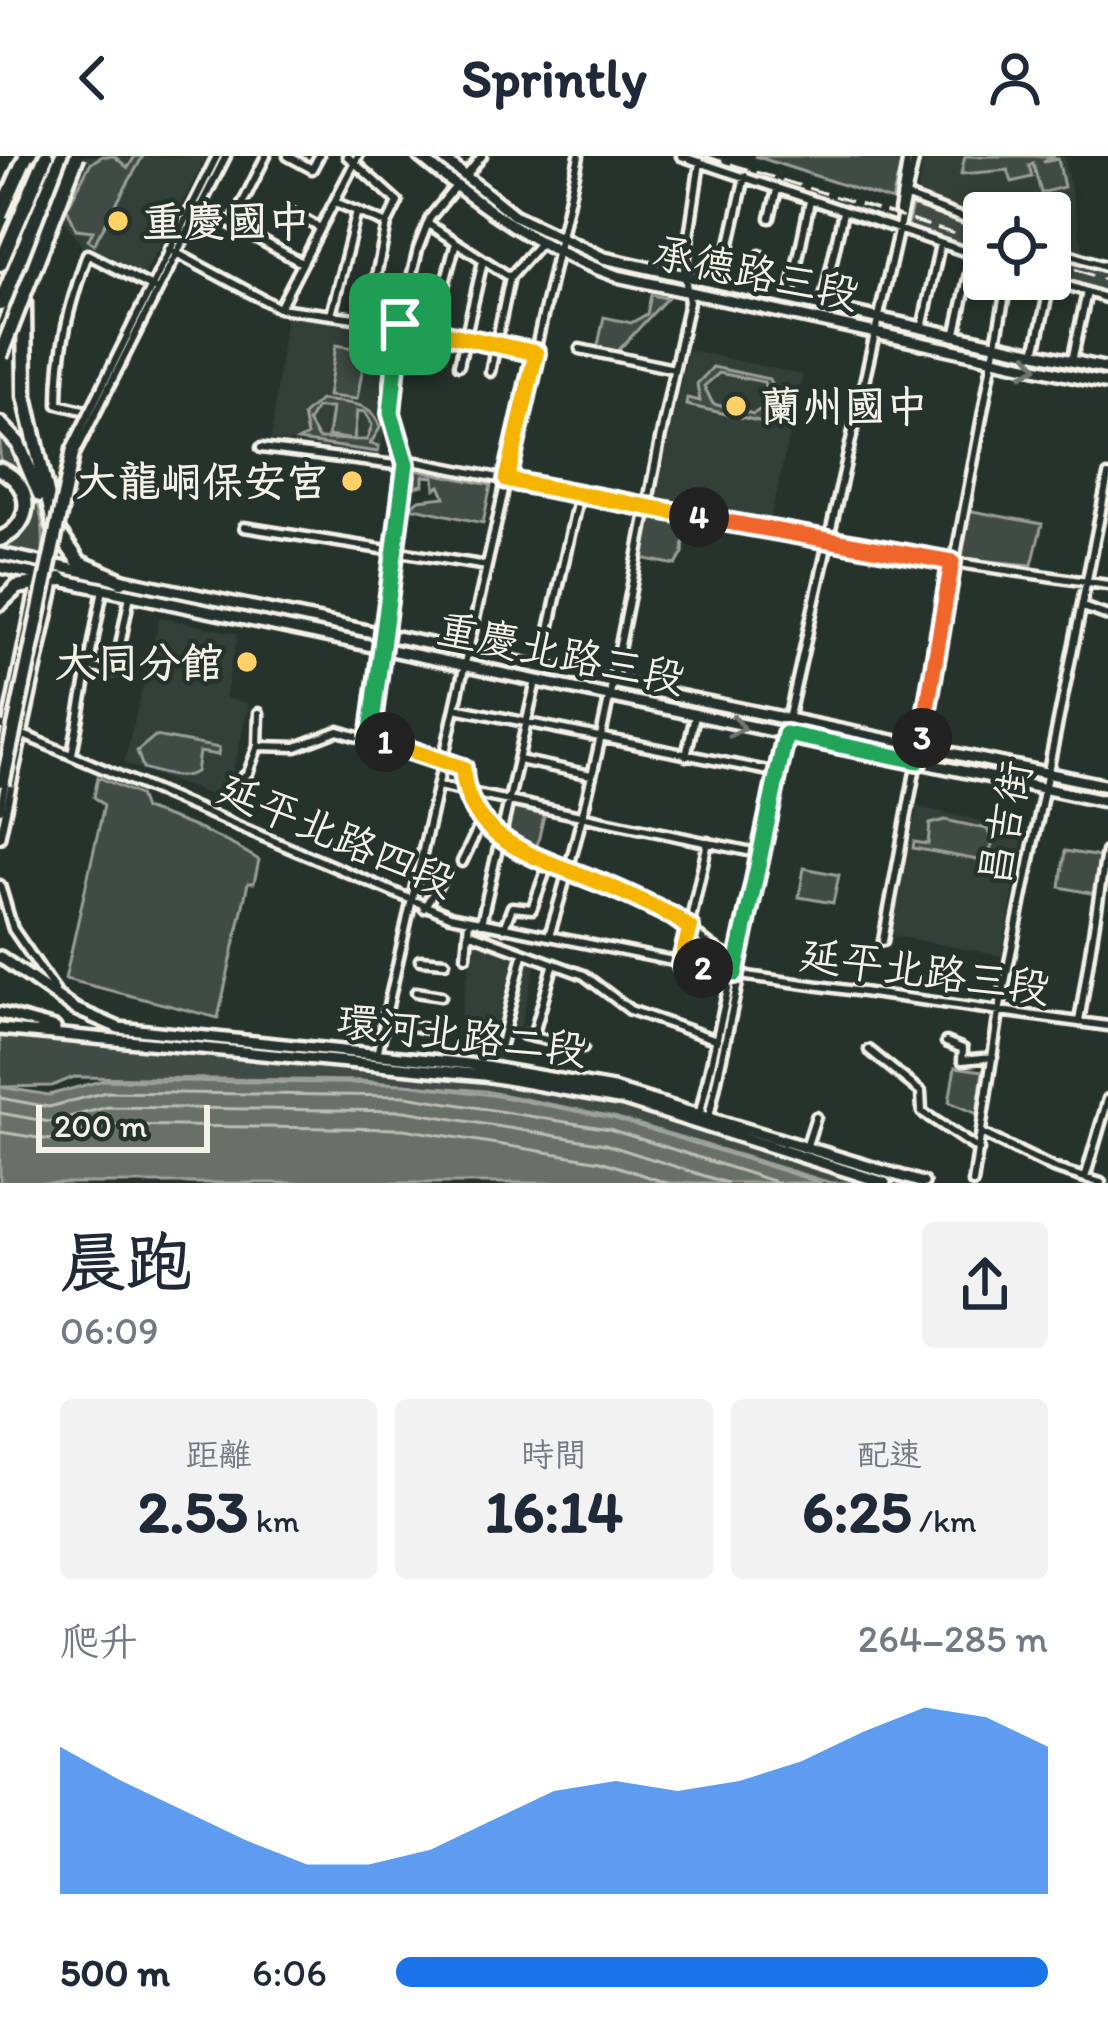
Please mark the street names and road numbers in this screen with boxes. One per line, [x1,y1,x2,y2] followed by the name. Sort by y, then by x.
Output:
[648,226,864,320] street label: 承德路三段
[432,602,690,704] street label: 重慶北路三段
[968,756,1042,890] street label: 昌吉街
[211,762,463,908] street label: 延平北路四段
[797,928,1053,1014] street label: 延平北路三段
[334,994,590,1076] street label: 環河北路二段

